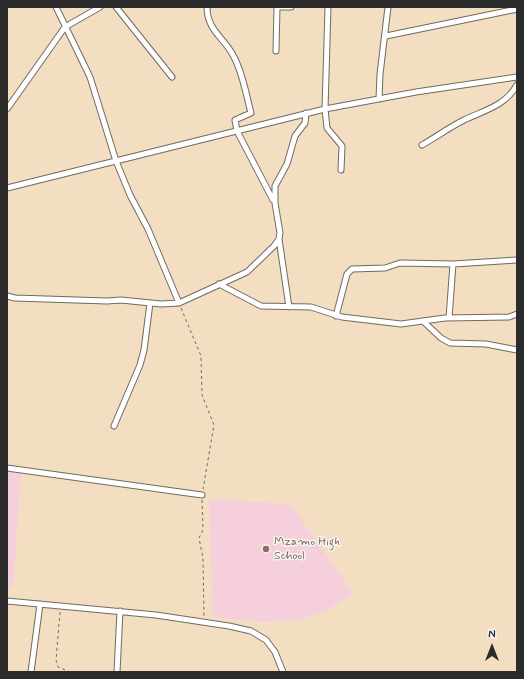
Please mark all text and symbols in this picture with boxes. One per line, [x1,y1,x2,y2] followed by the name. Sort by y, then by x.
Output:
[274,535,340,563] place label: Mzamo High School
[261,544,271,554] marker: Mzamo High School
[472,627,512,667] north arrow
[488,628,496,642] text: N

